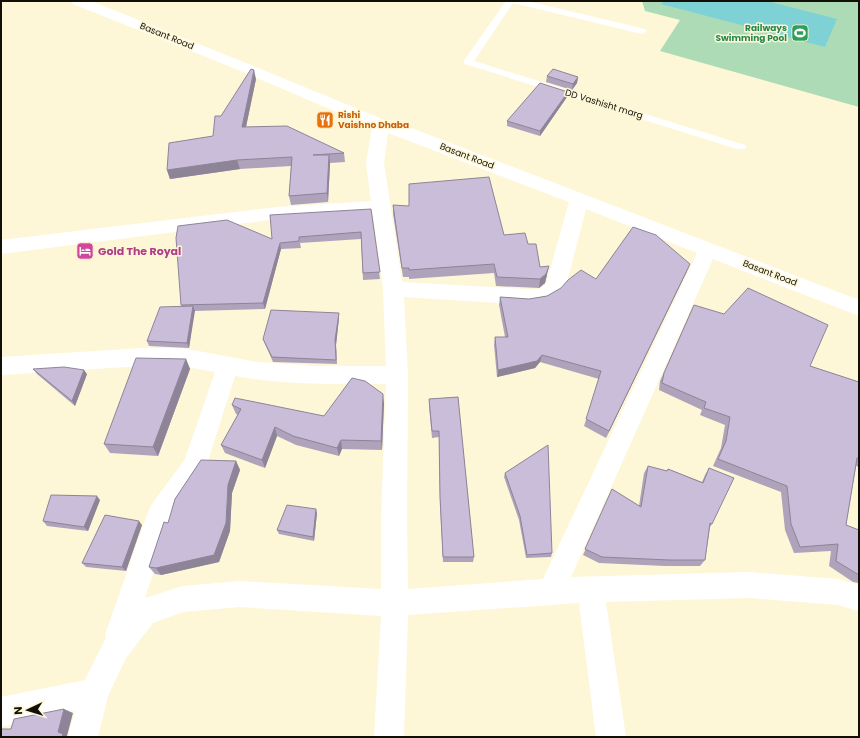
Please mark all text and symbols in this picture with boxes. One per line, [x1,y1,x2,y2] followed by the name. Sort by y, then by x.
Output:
[138,20,196,52] street label: Basant Road
[715,22,787,44] place label: Railways Swimming Pool
[790,23,810,43] sports icon: Railways Swimming Pool
[564,86,644,122] street label: DD Vashisht marg
[338,109,409,131] place label: Rishi Vaishno Dhaba
[315,110,335,130] restaurant icon: Rishi Vaishno Dhaba
[438,140,496,172] street label: Basant Road
[75,241,95,261] hotel icon: Gold The Royal
[98,243,181,259] place label: Gold The Royal
[741,257,799,289] street label: Basant Road
[8,690,48,730] north arrow
[10,706,26,715] text: N

